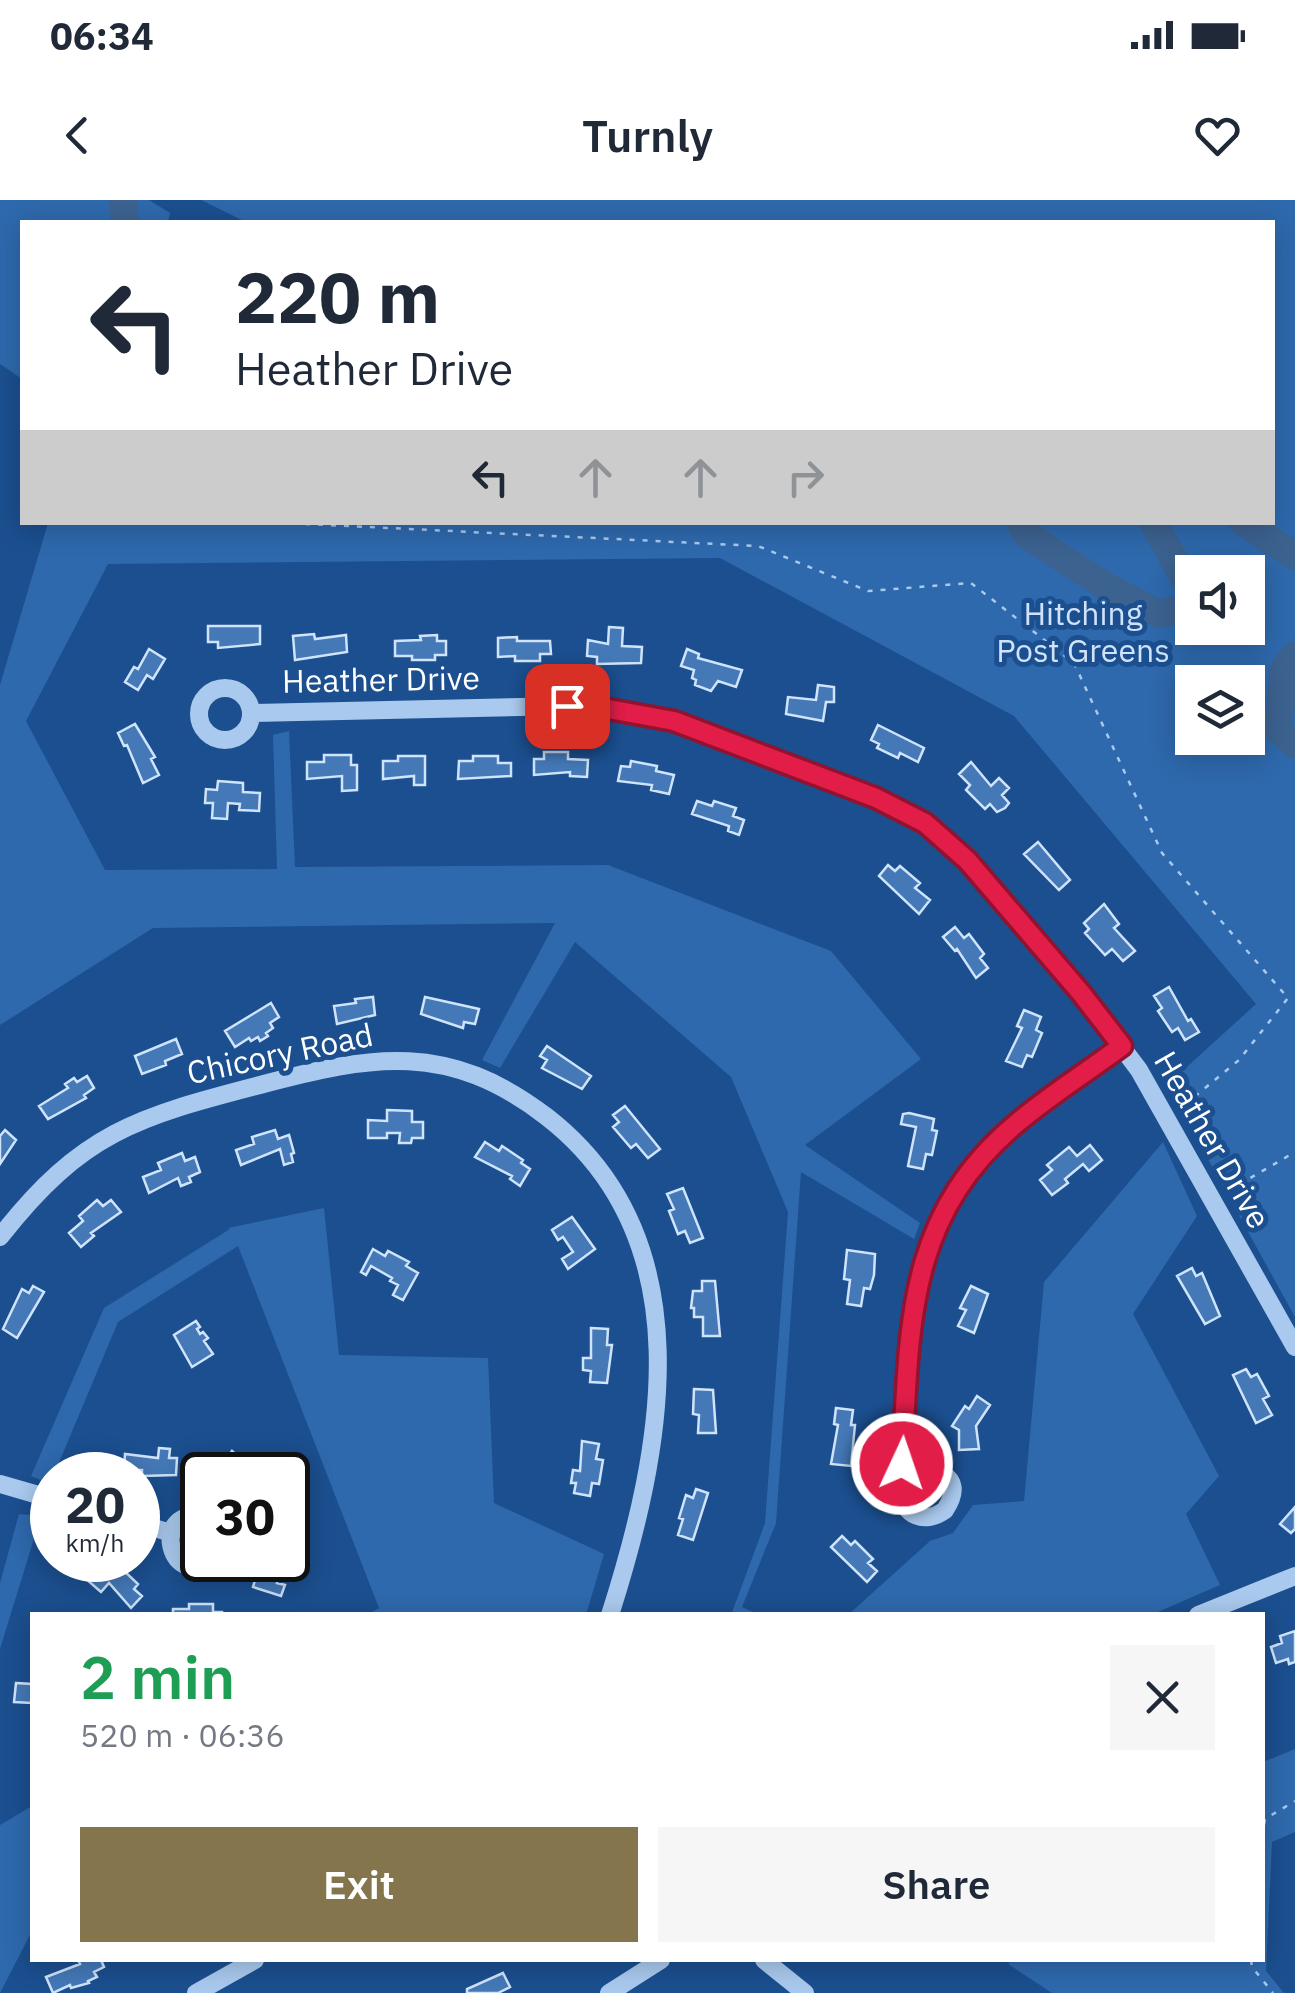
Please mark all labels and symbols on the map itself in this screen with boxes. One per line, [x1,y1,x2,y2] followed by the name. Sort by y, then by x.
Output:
[996,592,1170,671] park label: Hitching Post Greens
[282,656,480,702] street label: Heather Drive
[525,664,610,749] pin
[183,1013,377,1093] street label: Chicory Road
[1145,1043,1281,1236] street label: Heather Drive
[850,1412,954,1516] position arrow
[180,1452,310,1582] speed limit sign: 30

